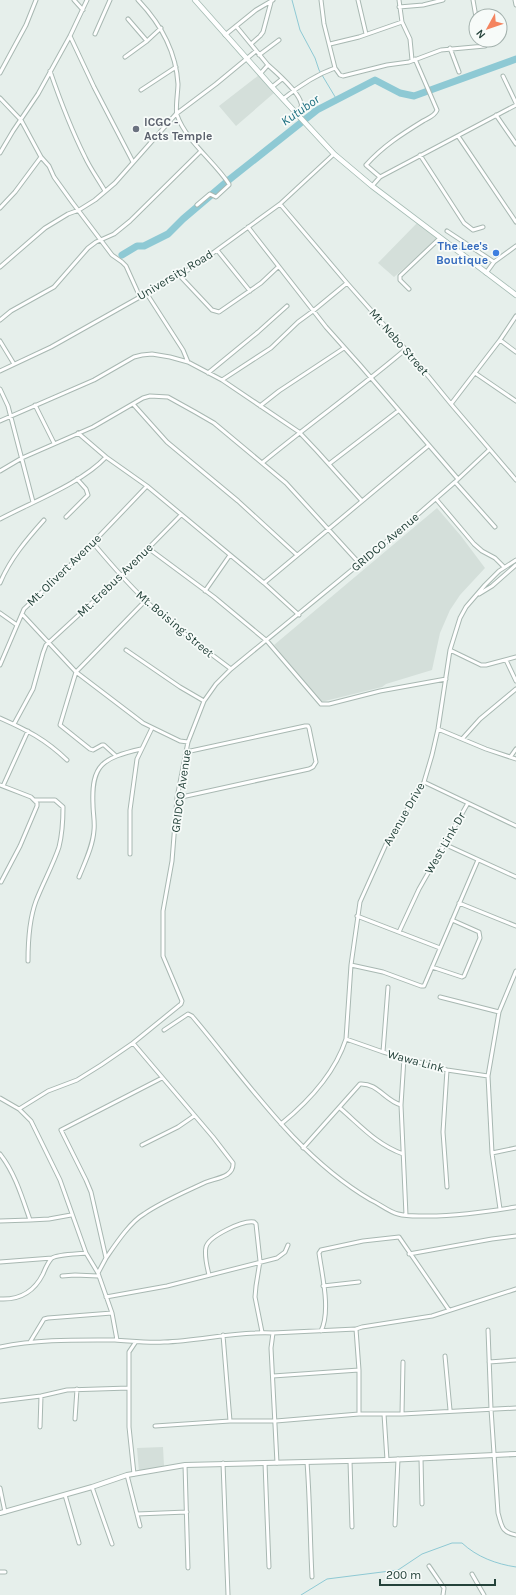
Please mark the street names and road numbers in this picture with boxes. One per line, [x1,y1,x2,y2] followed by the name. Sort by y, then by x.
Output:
[135,247,215,303] street label: University Road
[366,306,432,378] street label: Mt. Nebo Street
[348,510,422,574] street label: GRIDCO Avenue
[24,531,104,609] street label: Mt. Olivert Avenue
[74,540,156,620] street label: Mt. Erebus Avenue
[133,587,217,661] street label: Mt. Boising Street
[168,749,194,833] street label: GRIDCO Avenue
[380,780,428,848] street label: Avenue Drive
[422,809,469,876] street label: West Link Dr
[386,1047,446,1075] street label: Wawa Link

